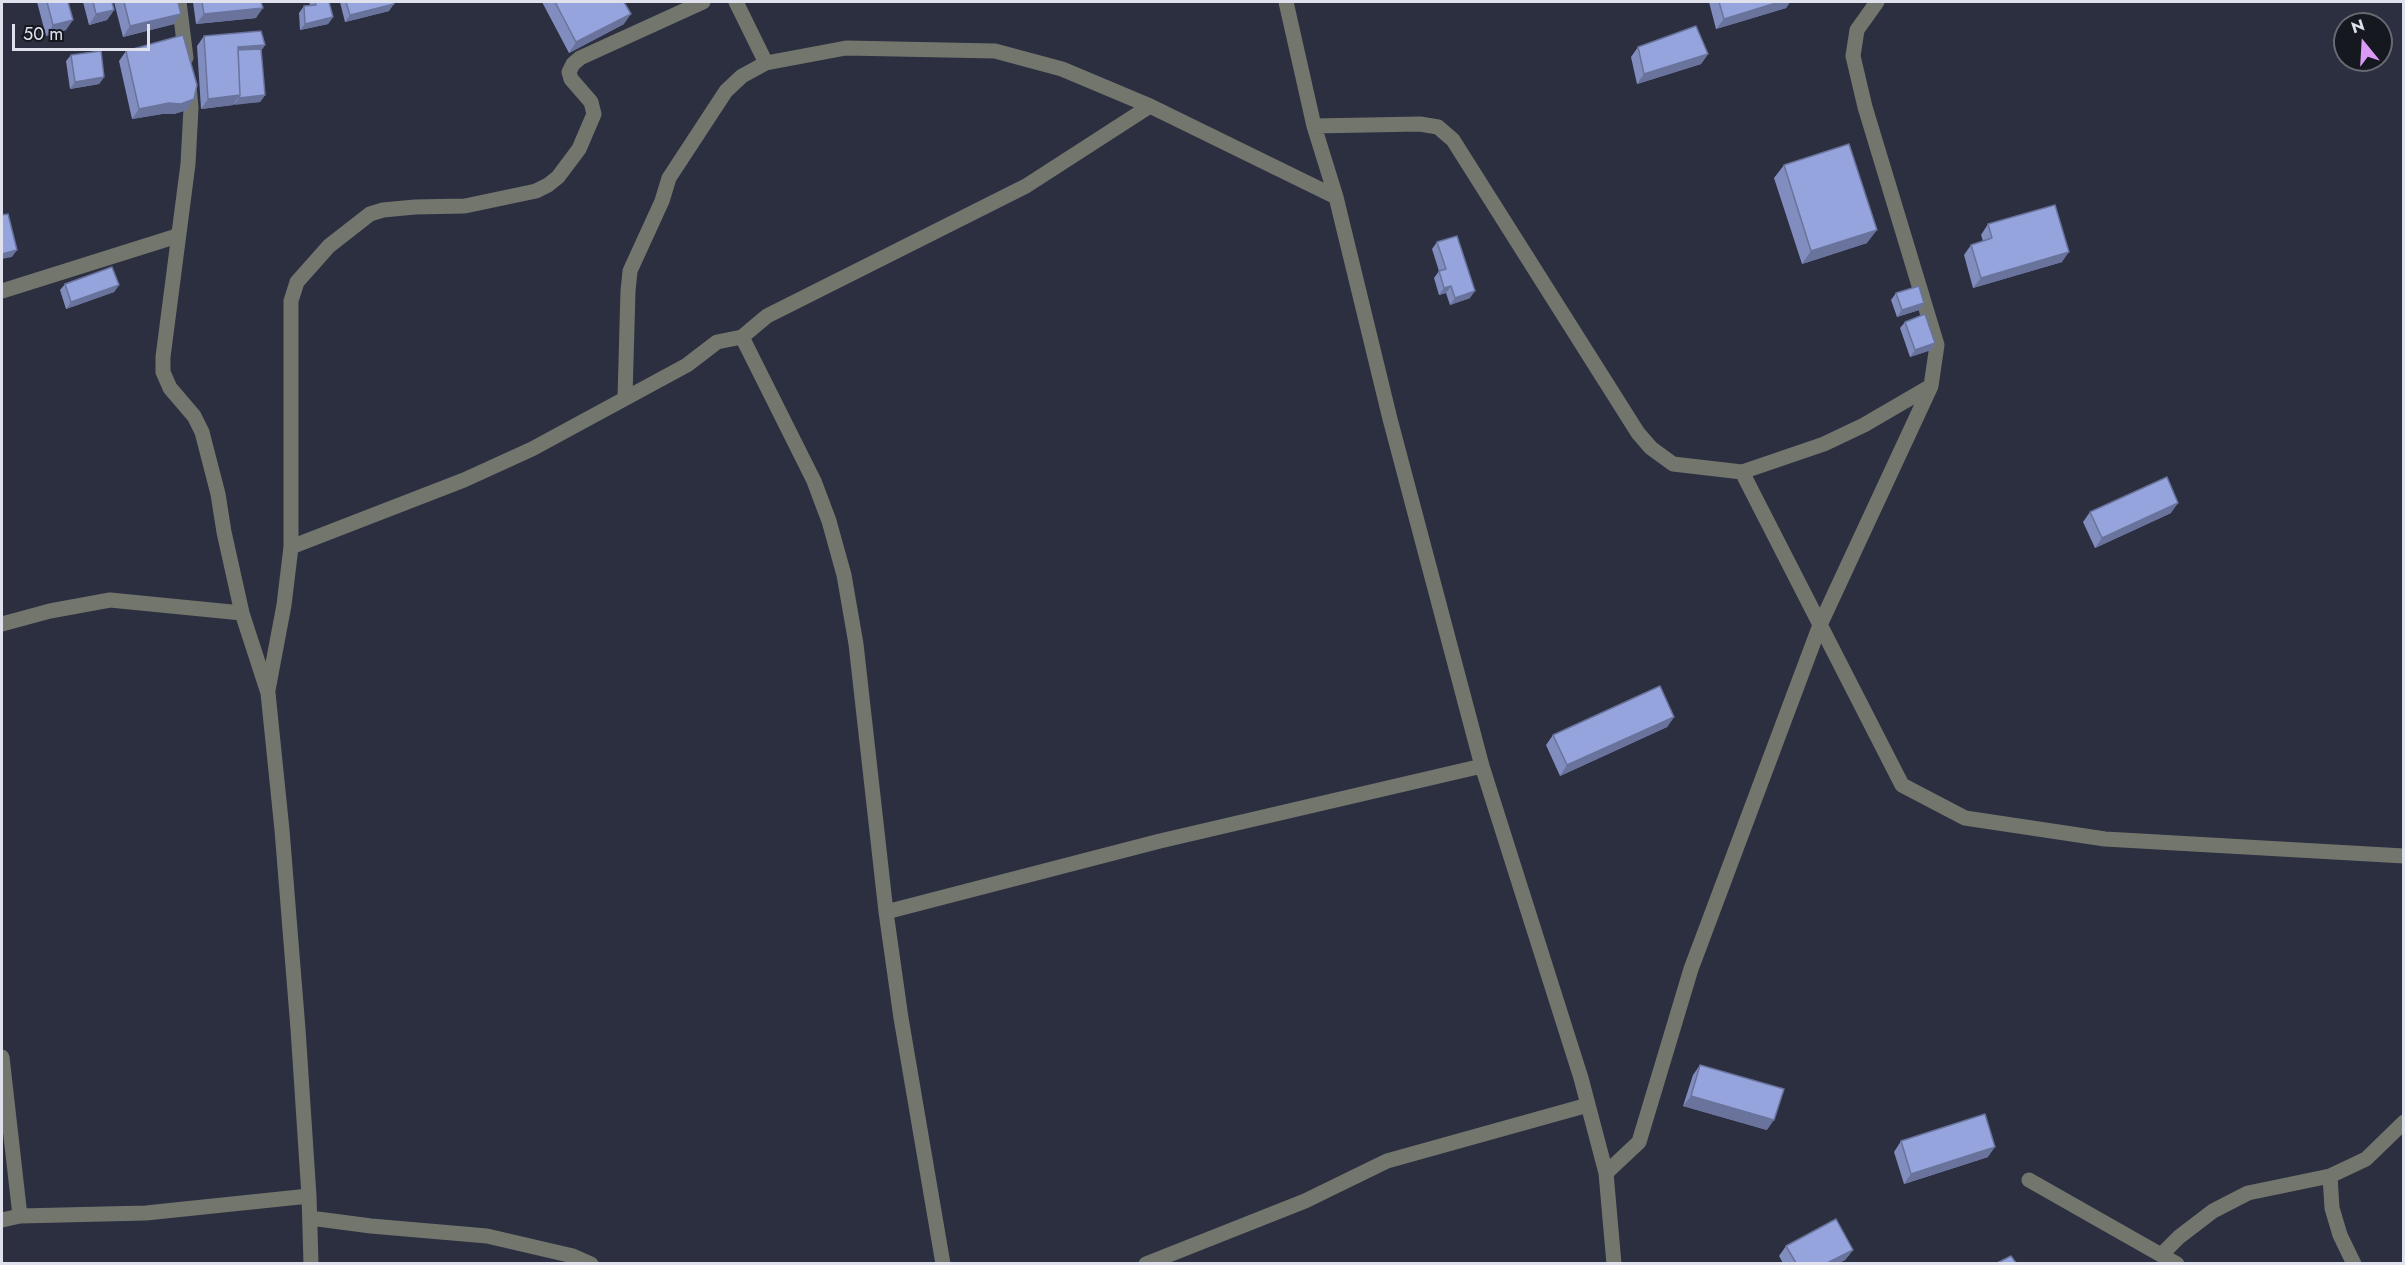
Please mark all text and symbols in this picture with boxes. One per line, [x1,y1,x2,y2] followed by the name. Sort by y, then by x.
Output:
[15,12,153,50] scale bar
[2333,12,2393,72] north arrow
[2348,13,2368,39] text: N
[23,21,63,47] text: 50 m

